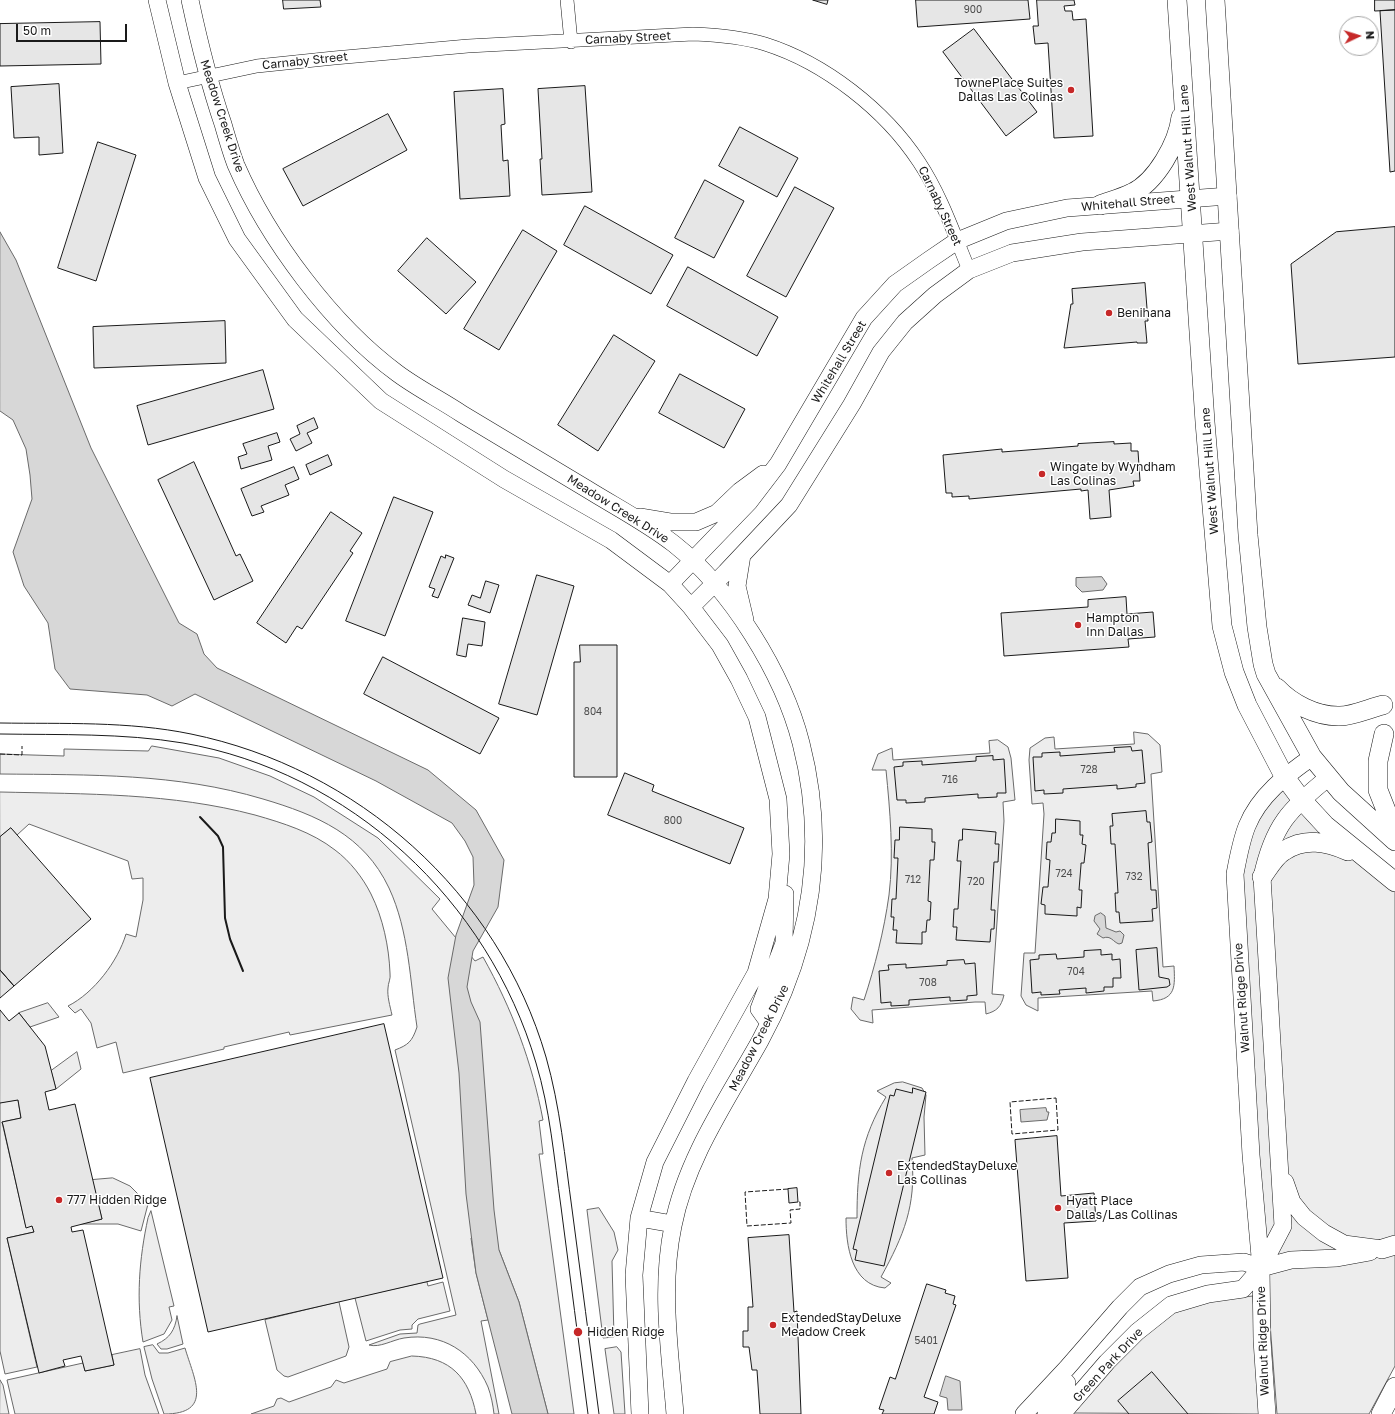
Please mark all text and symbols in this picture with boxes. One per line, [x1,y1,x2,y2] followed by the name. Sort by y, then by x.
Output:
[964,4,982,16] house number: 900
[18,16,129,42] scale bar
[1339,16,1379,56] north arrow
[23,23,51,38] text: 50 m
[585,29,671,47] street label: Carnaby Street
[1364,31,1377,40] text: N
[261,49,349,73] street label: Carnaby Street
[197,58,247,174] street label: Meadow Creek Drive
[954,76,1063,104] place label: TownePlace Suites Dallas Las Colinas
[1176,84,1200,212] street label: West Walnut Hill Lane
[1066,85,1076,95] marker: TownePlace Suites Dallas Las Colinas
[915,164,965,248] street label: Carnaby Street
[1080,192,1176,214] street label: Whitehall Street
[1117,306,1171,320] place label: Benihana
[1104,308,1114,318] marker: Benihana
[809,318,869,406] street label: Whitehall Street
[1198,407,1222,535] street label: West Walnut Hill Lane
[1050,460,1176,488] place label: Wingate by Wyndham Las Colinas
[1037,469,1047,479] marker: Wingate by Wyndham Las Colinas
[564,472,672,546] street label: Meadow Creek Drive
[1086,611,1144,639] place label: Hampton Inn Dallas
[1073,620,1083,630] marker: Hampton Inn Dallas
[584,706,602,718] house number: 804
[1080,764,1098,776] house number: 728
[942,774,958,786] house number: 716
[664,815,682,827] house number: 800
[1055,868,1073,880] house number: 724
[1126,871,1142,883] house number: 732
[905,874,921,886] house number: 712
[967,876,985,888] house number: 720
[1231,943,1253,1053] street label: Walnut Ridge Drive
[1067,966,1085,978] house number: 704
[919,977,937,989] house number: 708
[726,982,792,1094] street label: Meadow Creek Drive
[897,1159,1017,1187] place label: ExtendedStayDeluxe Las Collinas
[884,1168,894,1178] marker: ExtendedStayDeluxe Las Collinas
[67,1193,167,1207] place label: 777 Hidden Ridge
[1066,1194,1178,1222] place label: Hyatt Place Dallas/Las Collinas
[54,1195,64,1205] marker: 777 Hidden Ridge
[1053,1203,1063,1213] marker: Hyatt Place Dallas/Las Collinas
[1254,1286,1272,1396] street label: Walnut Ridge Drive
[781,1311,901,1339] place label: ExtendedStayDeluxe Meadow Creek
[768,1320,778,1330] marker: ExtendedStayDeluxe Meadow Creek
[587,1325,665,1339] place label: Hidden Ridge
[1070,1325,1146,1405] street label: Green Park Drive
[572,1326,584,1338] marker: Hidden Ridge
[915,1335,937,1347] house number: 5401

